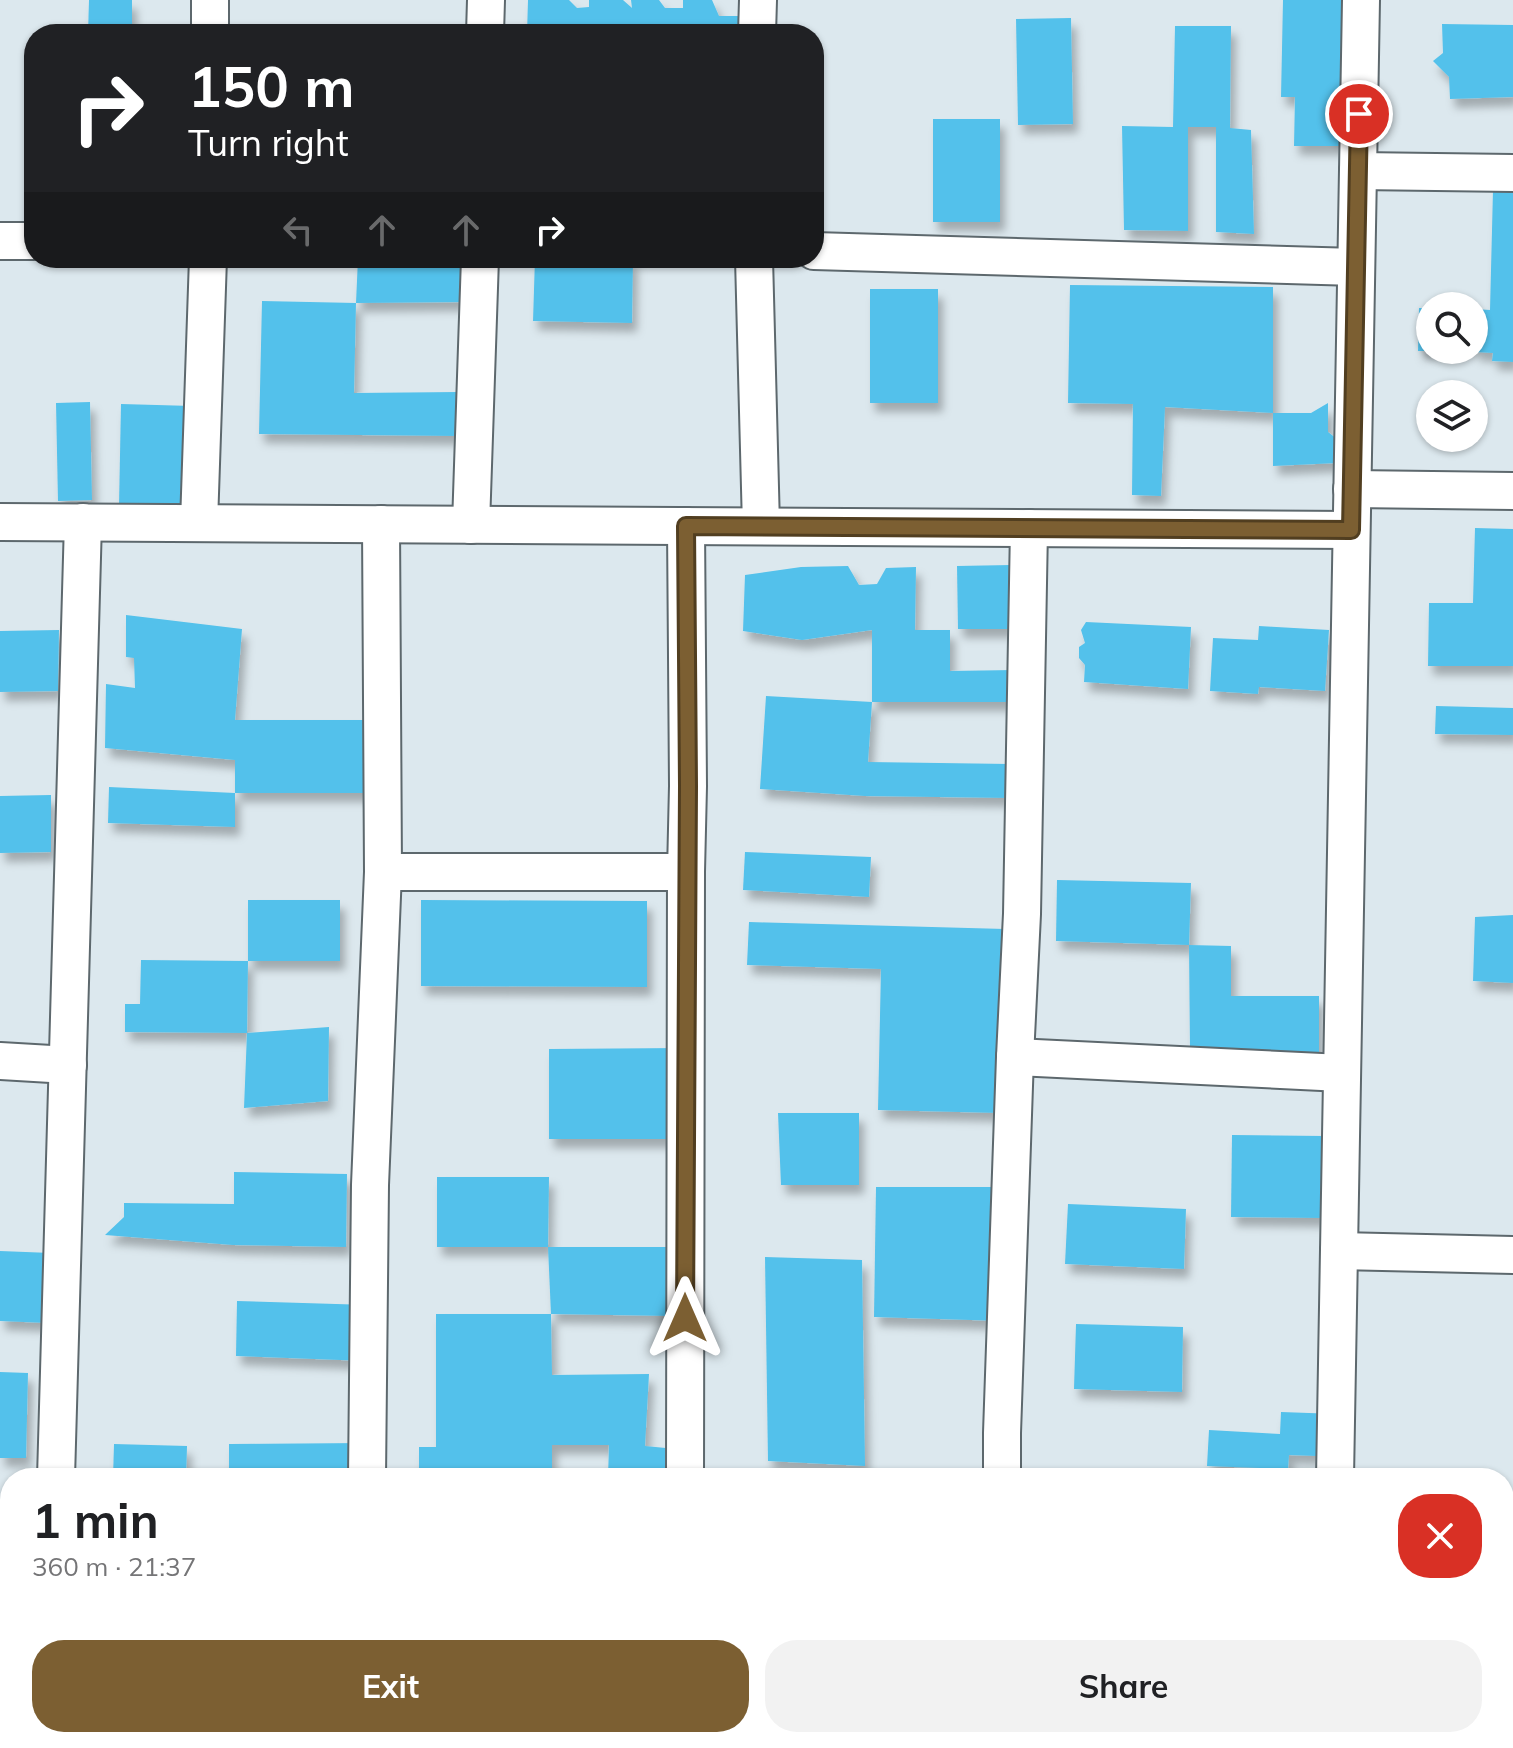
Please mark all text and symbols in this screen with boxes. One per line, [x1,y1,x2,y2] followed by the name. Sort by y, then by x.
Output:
[188,51,355,121] text: 150 m
[56,56,160,160] icon: right
[1325,80,1393,148] pin
[1337,92,1381,136] icon: arrive
[188,120,349,165] text: Turn right
[276,208,320,252] icon: left
[360,208,404,252] icon: ahead
[444,208,488,252] icon: ahead
[528,208,572,252] icon: right
[1416,292,1488,452] map controls
[1416,292,1488,364] button: search
[1416,380,1488,452] button: layers
[643,1276,727,1360] position arrow
[32,1490,159,1550] text: 1 min
[1398,1494,1482,1578] button: close
[32,1550,196,1583] text: 360 m · 21:37
[32,1640,749,1732] button: Exit
[765,1640,1482,1732] button: Share

